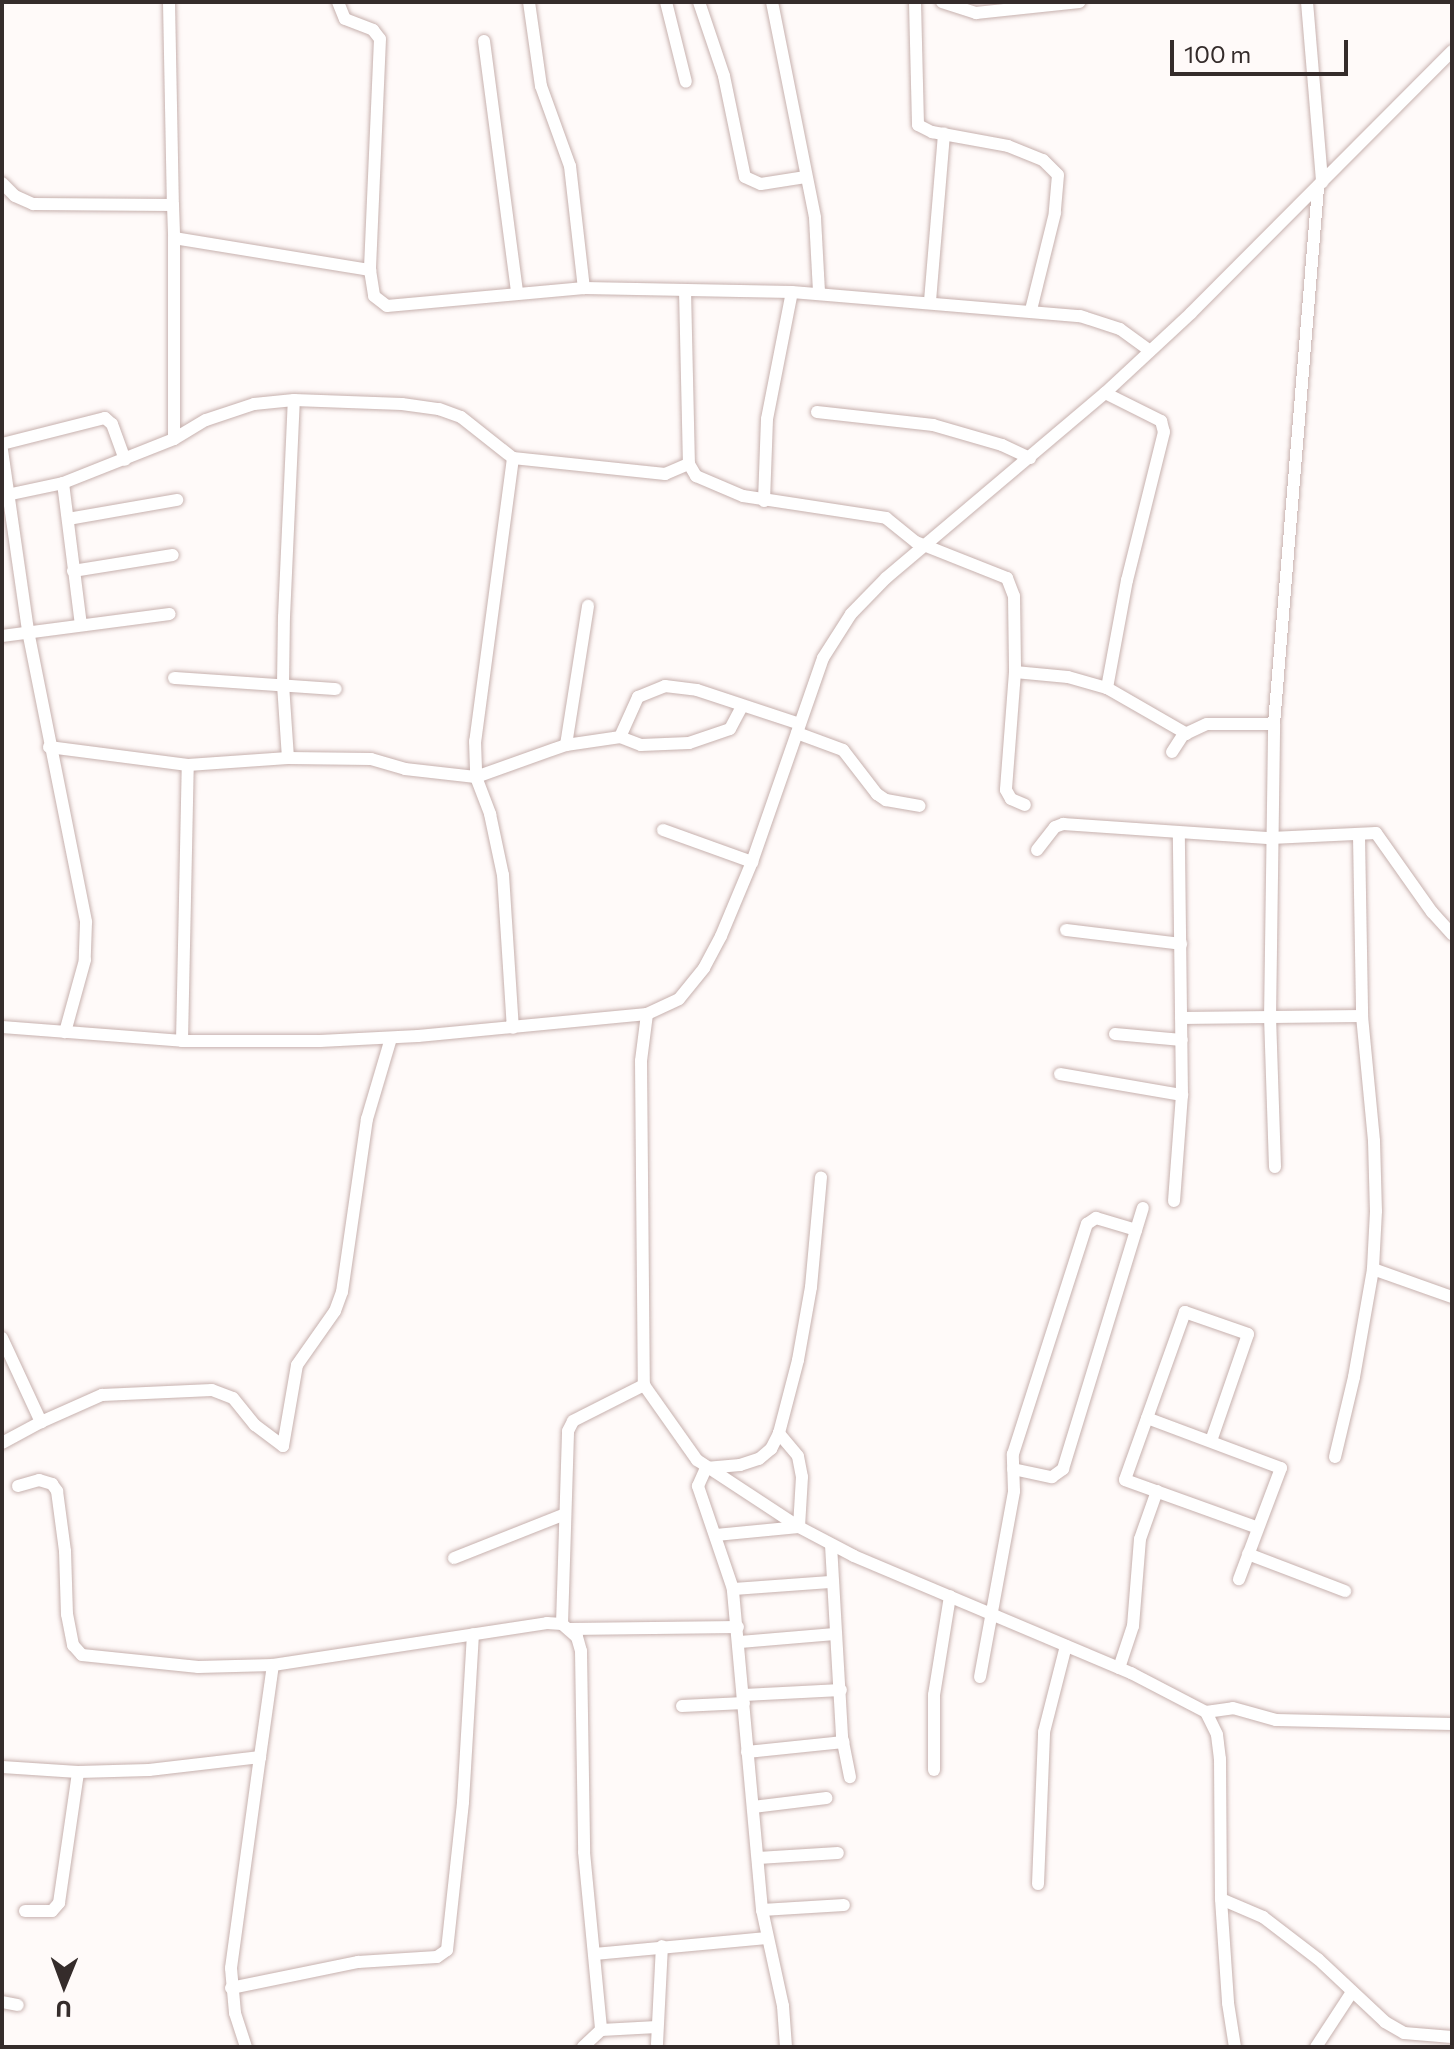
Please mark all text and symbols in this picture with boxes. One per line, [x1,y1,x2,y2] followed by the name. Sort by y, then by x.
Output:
[1174,24,1352,74] scale bar
[1184,39,1251,68] text: 100 m
[24,1945,104,2025] north arrow
[55,1996,72,2023] text: U

